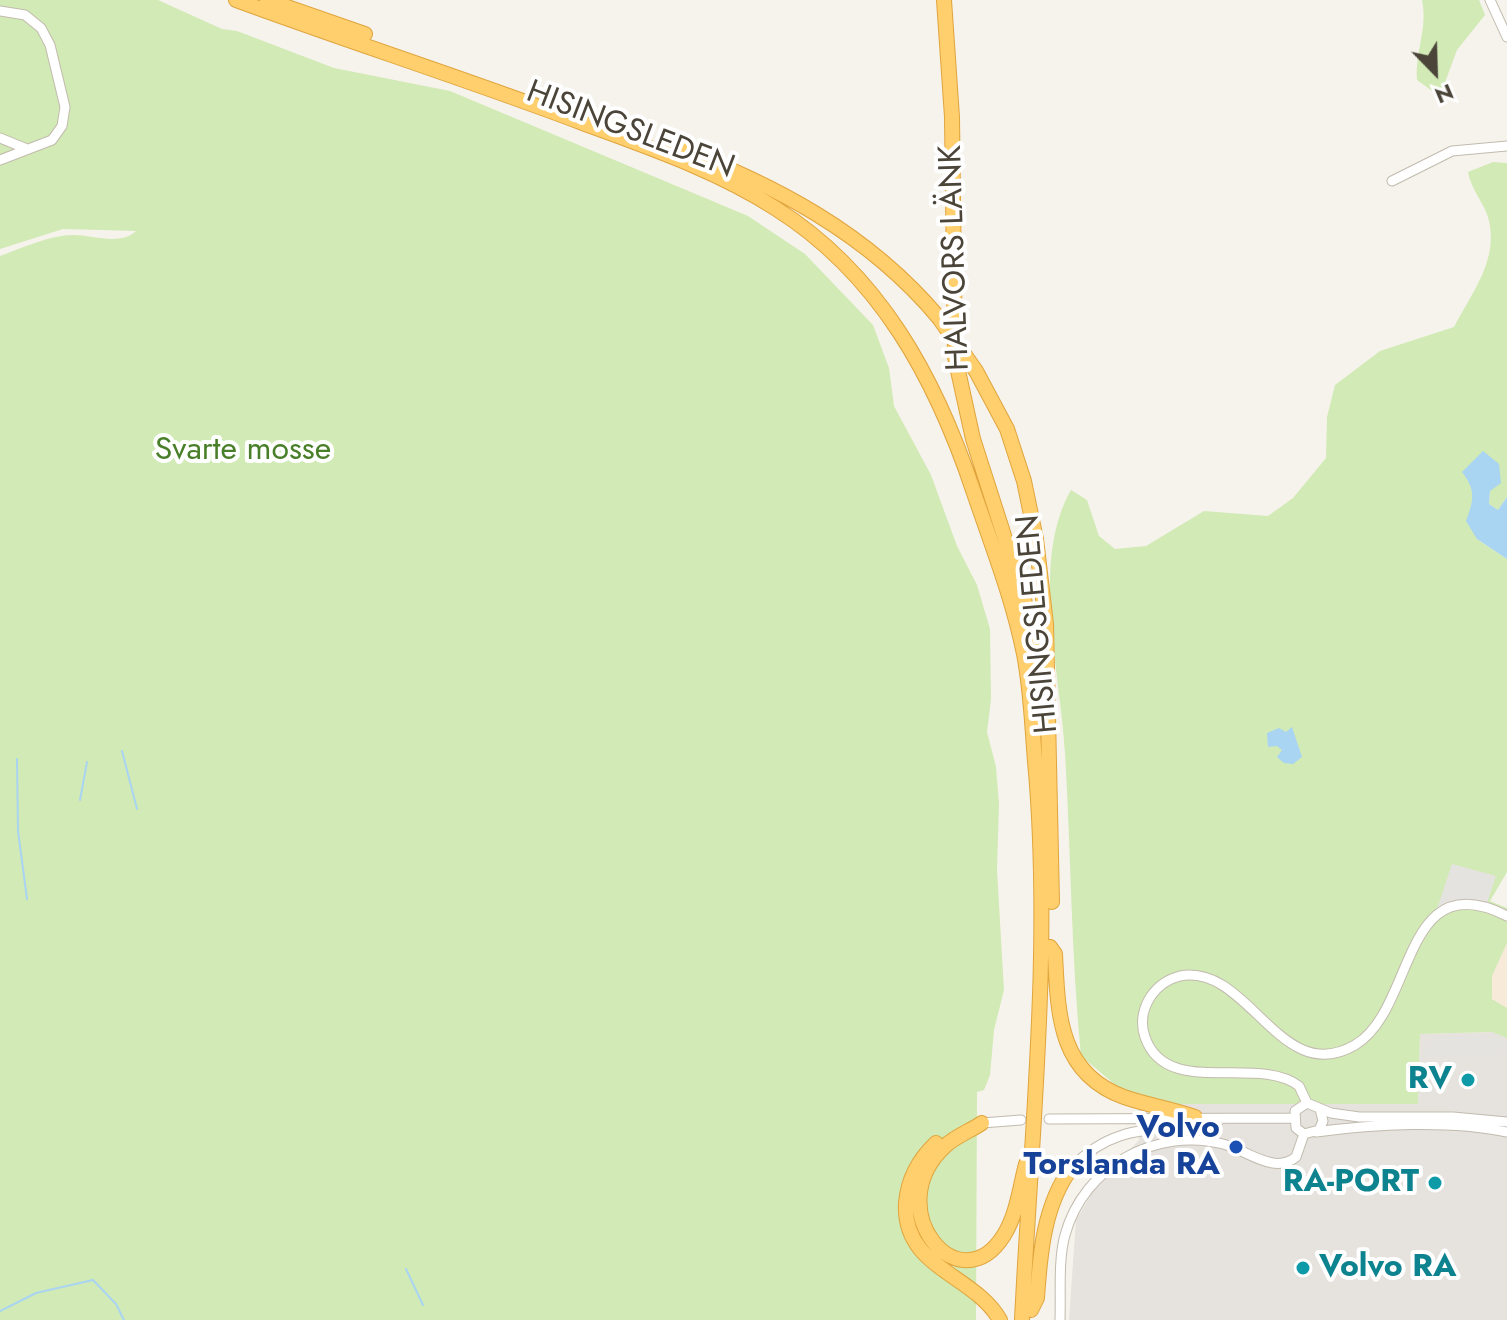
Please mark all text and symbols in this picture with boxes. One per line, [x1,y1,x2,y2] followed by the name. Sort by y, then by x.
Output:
[1395,32,1475,112] north arrow
[521,74,739,188] street label: HISINGSLEDEN
[1430,76,1459,112] text: N
[933,145,979,371] street label: HALVORS LÄNK
[155,432,331,470] park label: Svarte mosse
[1010,513,1068,735] street label: HISINGSLEDEN
[1408,1061,1452,1099] place label: RV
[1459,1071,1477,1089] marker: RV
[1024,1110,1220,1185] place label: Volvo Torslanda RA
[1227,1138,1245,1156] marker: Volvo Torslanda RA
[1283,1164,1419,1202] place label: RA-PORT
[1426,1174,1444,1192] marker: RA-PORT
[1319,1249,1457,1287] place label: Volvo RA
[1294,1259,1312,1277] marker: Volvo RA

